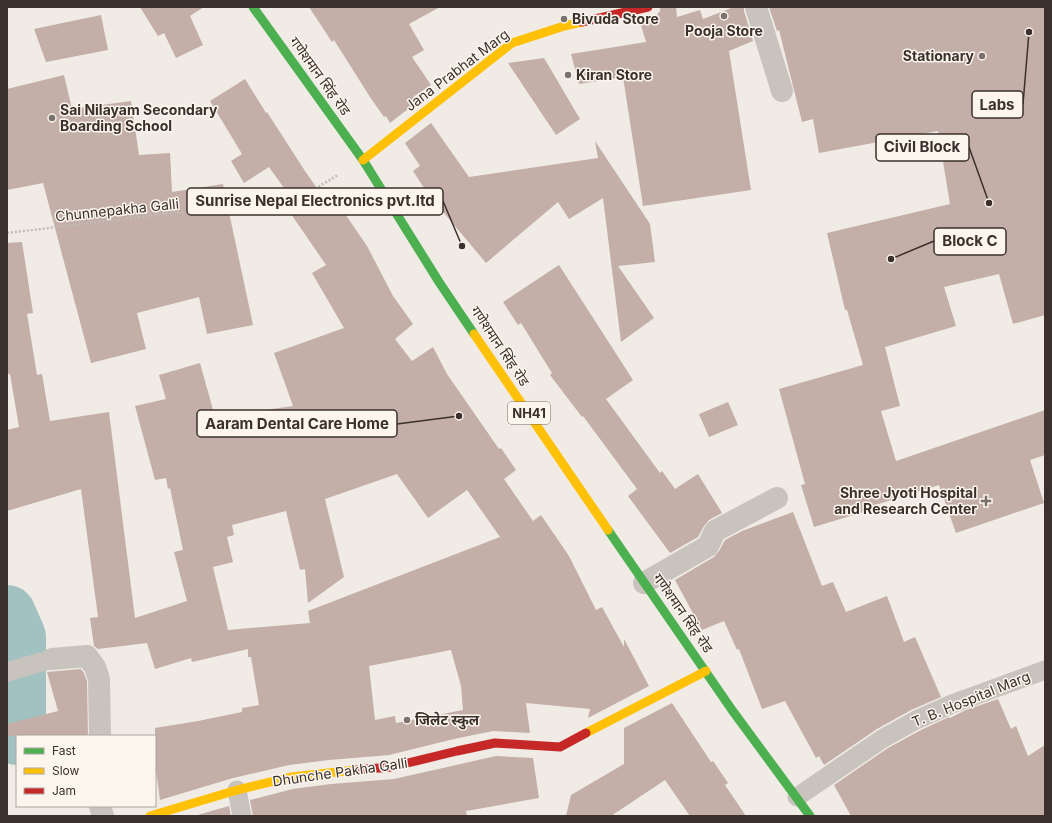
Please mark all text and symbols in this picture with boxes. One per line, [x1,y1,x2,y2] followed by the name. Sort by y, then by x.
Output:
[572,10,659,27] place label: Bivuda Store
[719,11,729,21] marker: Pooja Store
[559,14,569,24] marker: Bivuda Store
[685,22,763,39] place label: Pooja Store
[402,25,512,114] street label: Jana Prabhat Marg
[286,33,355,119] street label: गणेशमान सिंह रोड
[903,47,975,64] place label: Stationary
[977,51,987,61] marker: Stationary
[576,66,652,83] place label: Kiran Store
[563,70,573,80] marker: Kiran Store
[972,91,1023,118] callout: Labs
[979,95,1015,114] text: Labs
[60,101,218,134] place label: Sai Nilayam Secondary Boarding School
[47,113,57,123] marker: Sai Nilayam Secondary Boarding School
[876,134,969,161] callout: Civil Block
[884,137,961,156] text: Civil Block
[187,188,443,215] callout: Sunrise Nepal Electronics pvt.ltd
[195,191,435,210] text: Sunrise Nepal Electronics pvt.ltd
[54,195,180,224] street label: Chunnepakha Galli
[934,228,1006,255] callout: Block C
[942,231,998,250] text: Block C
[467,303,534,389] street label: गणेशमान सिंह रोड
[508,402,550,424] road number: NH41
[197,410,397,437] callout: Aaram Dental Care Home
[205,414,389,433] text: Aaram Dental Care Home
[834,484,977,517] place label: Shree Jyoti Hospital and Research Center
[980,495,992,507] marker: Shree Jyoti Hospital and Research Center
[650,570,717,656] street label: गणेशमान सिंह रोड
[909,667,1032,730] street label: T. B. Hospital Marg
[415,711,480,730] place label: जिलेट स्कुल
[402,715,412,725] marker: जिलेट स्कुल
[16,735,156,807] legend
[52,743,76,758] text: Fast
[271,754,409,789] street label: Dhunche Pakha Galli
[52,763,80,778] text: Slow
[52,783,76,798] text: Jam

